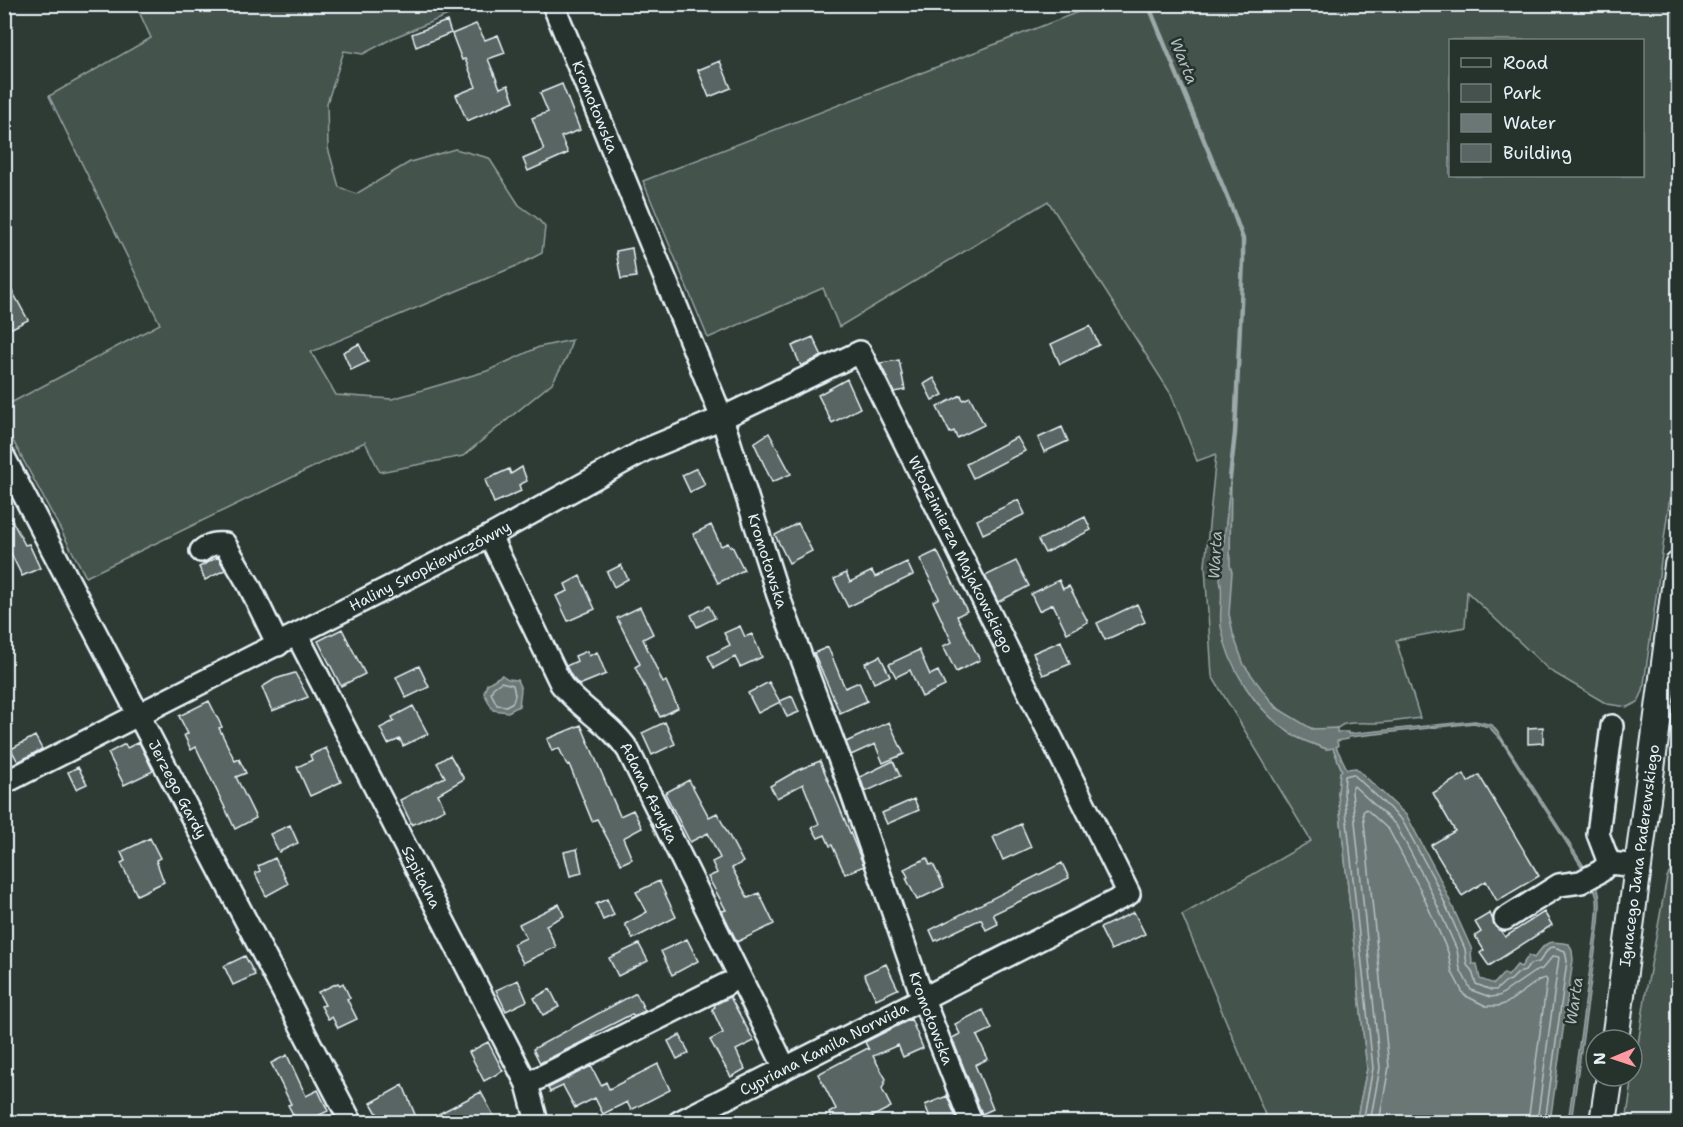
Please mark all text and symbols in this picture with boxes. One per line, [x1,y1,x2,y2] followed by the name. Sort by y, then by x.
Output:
[1165,35,1203,87] water label: Warta
[1449,39,1644,177] legend
[1503,51,1548,75] text: Road
[567,58,623,157] street label: Kromołowska
[1503,81,1542,105] text: Park
[1503,111,1556,135] text: Water
[1503,141,1572,165] text: Building
[903,453,1018,657] street label: Włodzimierza Majakowskiego
[743,511,792,612] street label: Kromołowska
[346,516,514,616] street label: Haliny Snopkiewiczówny
[1203,530,1227,580] water label: Warta
[143,737,212,842] street label: Jerzego Gardy
[615,738,683,847] street label: Adama Asnyka
[1615,743,1664,968] street label: Ignacego Jana Paderewskiego
[397,842,446,912] street label: Szpitalna
[904,969,958,1068] street label: Kromołowska
[1560,976,1588,1026] water label: Warta
[736,997,912,1100] street label: Cypriana Kamila Norwida
[1584,1028,1644,1088] north arrow
[1589,1052,1610,1065] text: N

